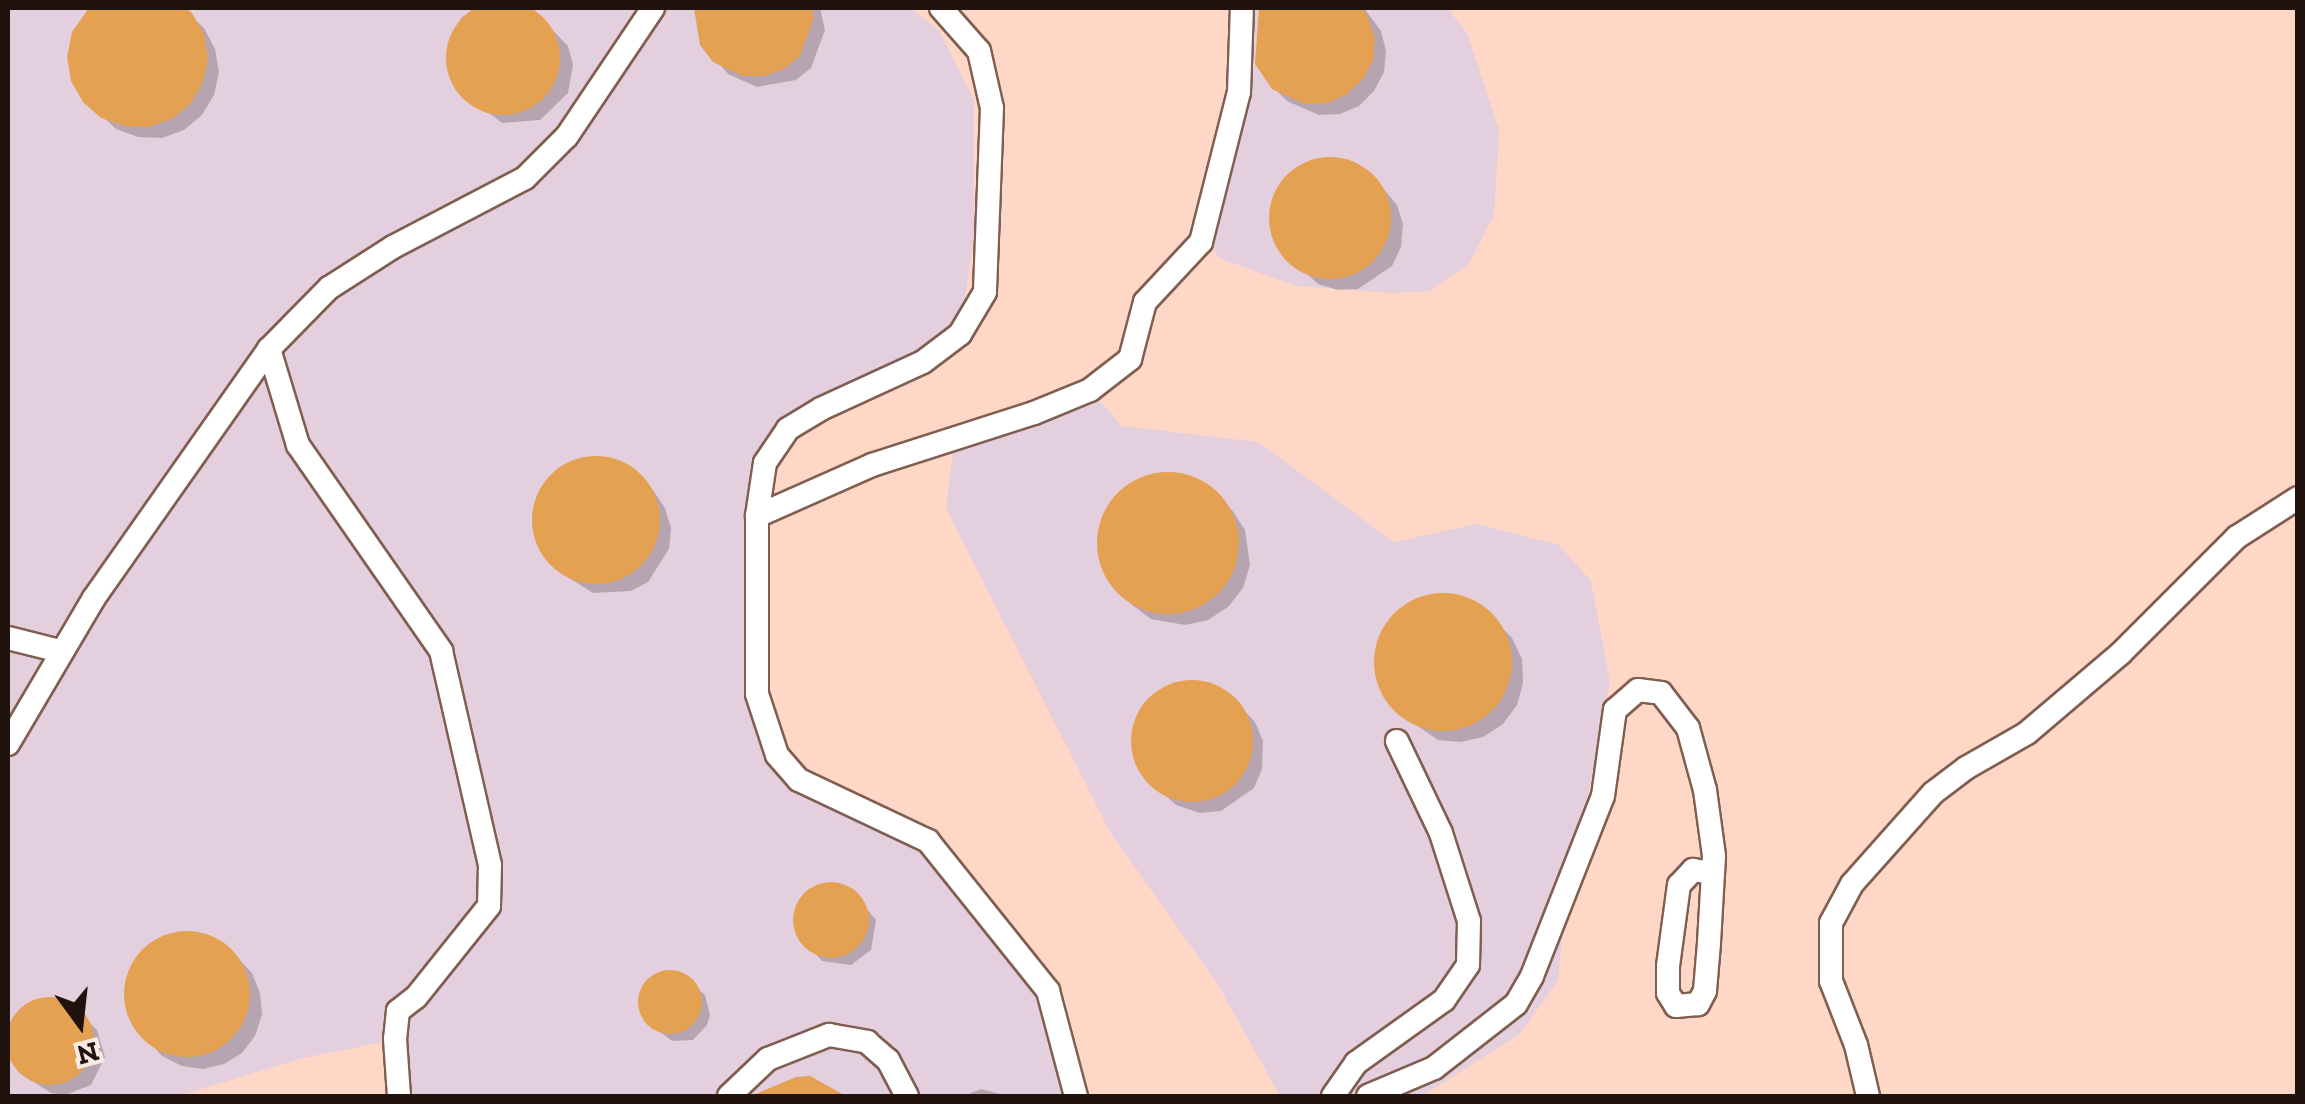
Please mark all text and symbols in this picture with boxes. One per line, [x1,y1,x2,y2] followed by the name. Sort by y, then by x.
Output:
[30,974,130,1074] north arrow
[73,1035,102,1072] text: N

